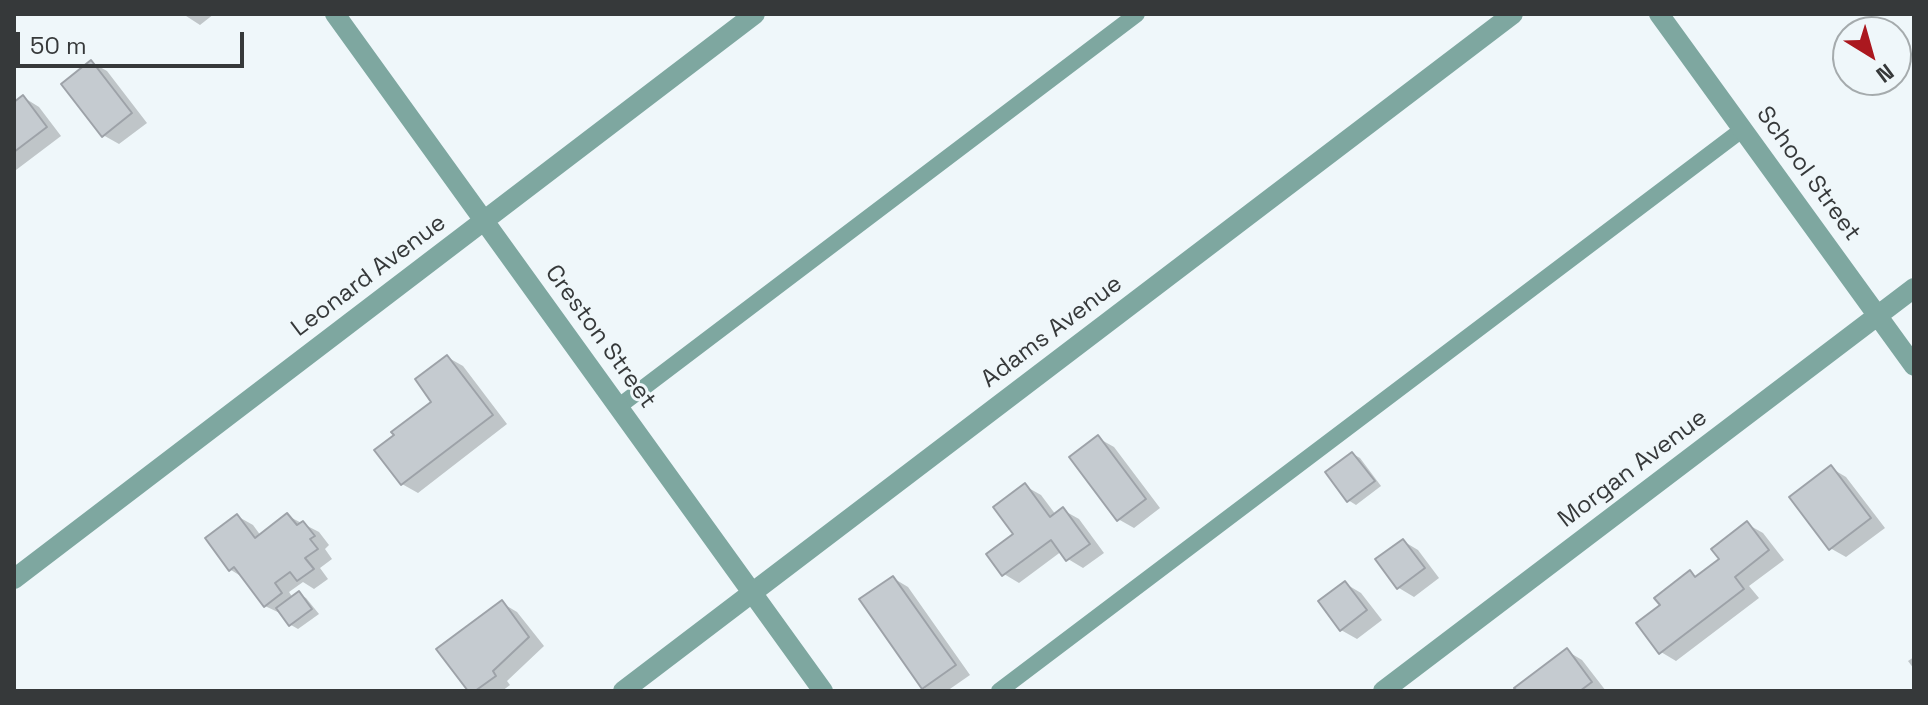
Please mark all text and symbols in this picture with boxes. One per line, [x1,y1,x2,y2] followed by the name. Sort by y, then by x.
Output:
[20,16,248,66] scale bar
[1832,16,1912,96] north arrow
[30,30,87,61] text: 50 m
[1871,58,1900,89] text: N
[1750,101,1866,247] street label: School Street
[286,209,452,343] street label: Leonard Avenue
[538,260,662,414] street label: Creston Street
[976,270,1128,394] street label: Adams Avenue
[1553,404,1713,534] street label: Morgan Avenue

